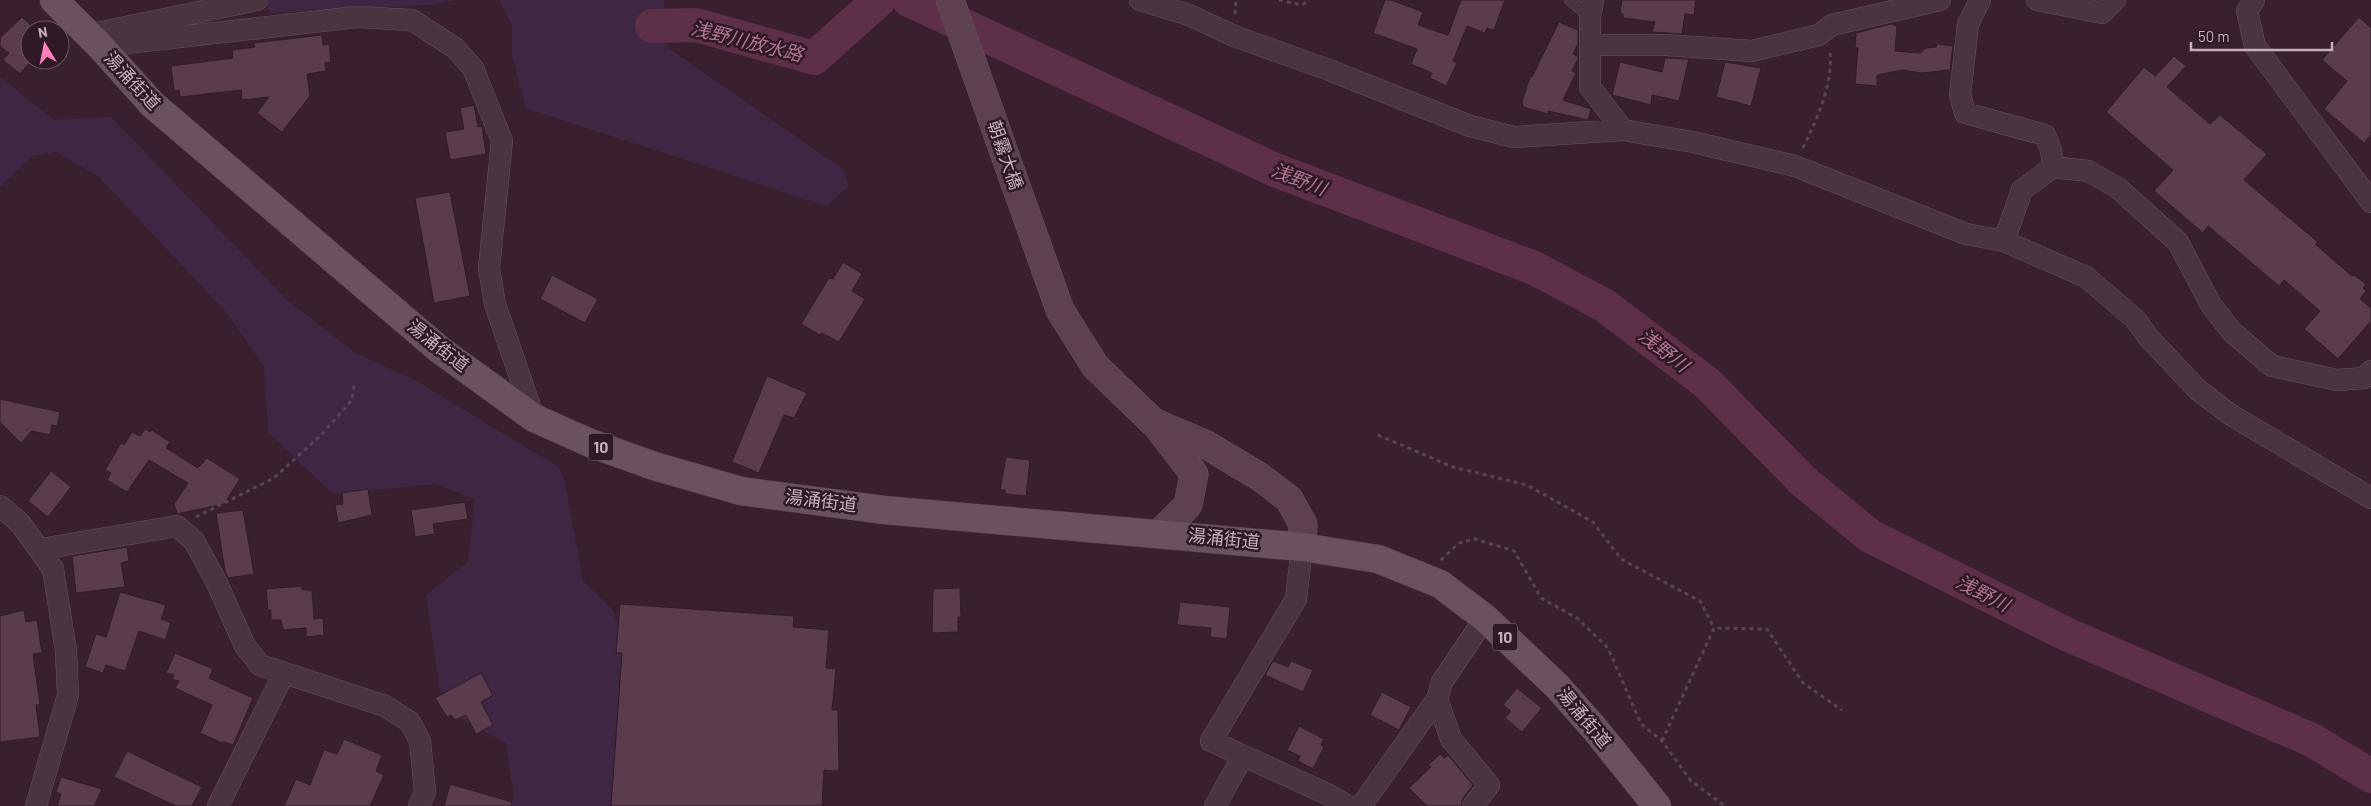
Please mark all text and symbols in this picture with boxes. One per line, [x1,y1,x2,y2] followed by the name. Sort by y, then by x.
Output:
[689,16,807,66] water label: 浅野川放水路
[20,20,70,70] north arrow
[2191,20,2332,52] scale bar
[37,23,49,41] text: N
[2198,27,2230,45] text: 50 m
[100,46,165,114] street label: 湯涌街道
[984,117,1028,192] street label: 朝霧大橋
[1268,158,1332,200] water label: 浅野川
[403,314,474,376] street label: 湯涌街道
[1635,323,1695,377] water label: 浅野川
[588,434,614,461] road number: 10
[784,485,858,515] street label: 湯涌街道
[1187,523,1261,553] street label: 湯涌街道
[1953,569,2016,617] water label: 浅野川
[1492,624,1518,650] road number: 10
[1553,683,1616,752] street label: 湯涌街道

